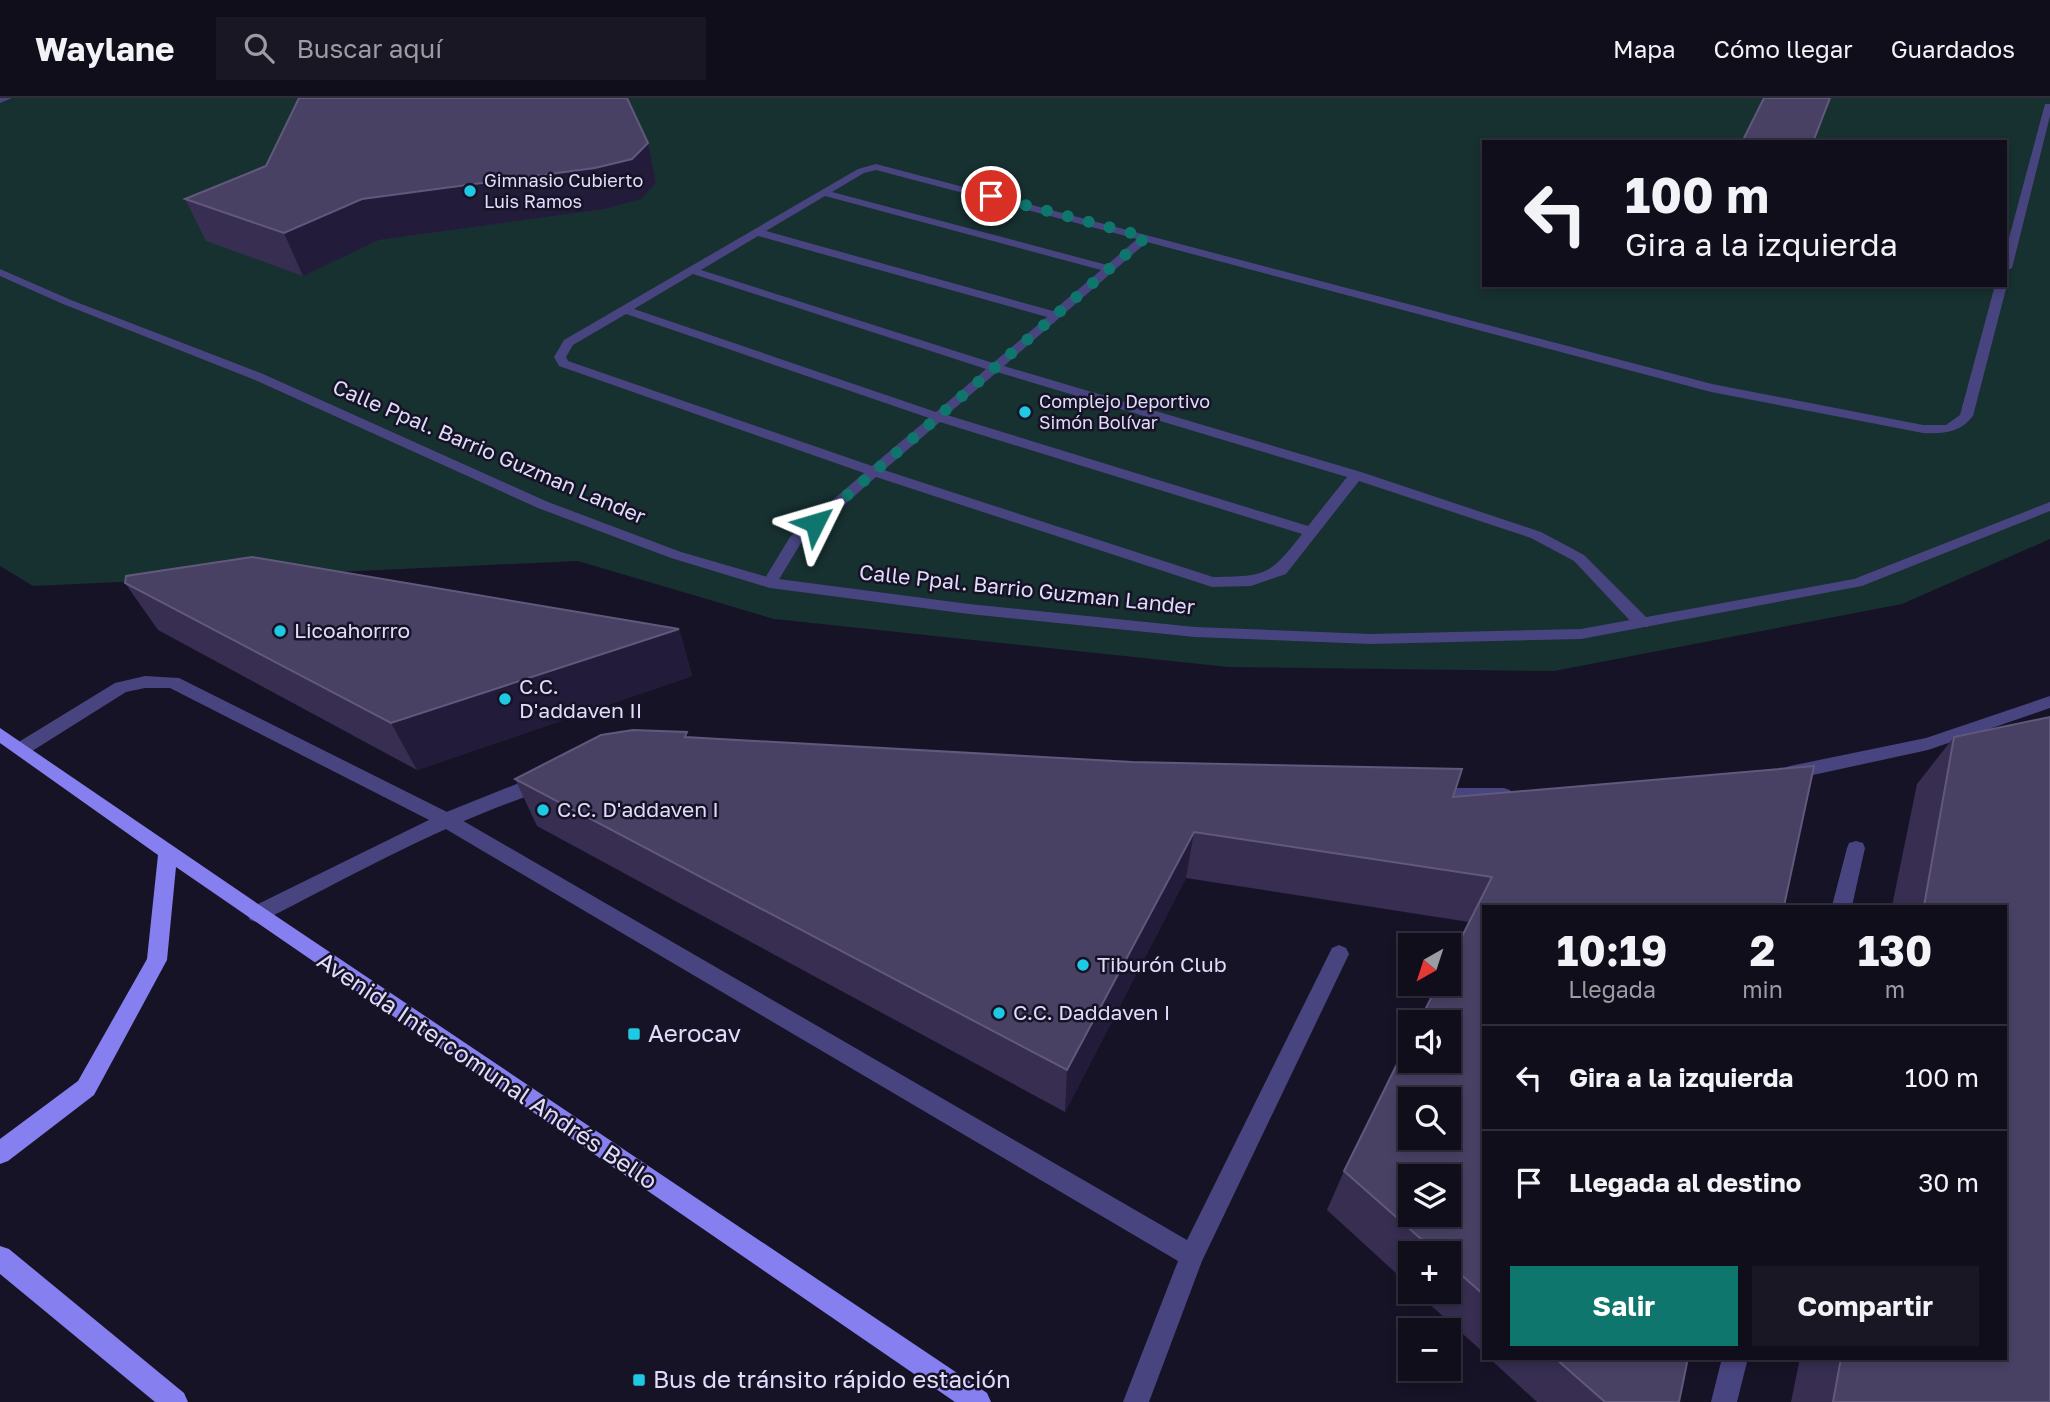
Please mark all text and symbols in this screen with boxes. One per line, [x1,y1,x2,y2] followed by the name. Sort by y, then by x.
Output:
[216,17,706,80] search box
[35,29,174,68] text: Waylane
[240,29,278,67] icon: search
[296,33,442,64] text: Buscar aquí
[1613,34,1676,63] text: Mapa
[1714,34,1853,63] text: Cómo llegar
[1891,34,2015,63] text: Guardados
[1625,165,1769,224] text: 100 m
[961,166,1021,226] pin
[1510,168,1601,259] icon: left
[484,169,643,212] place label: Gimnasio Cubierto Luis Ramos
[972,177,1010,215] icon: arrive
[462,183,478,199] marker: Gimnasio Cubierto Luis Ramos
[1625,225,1898,263] text: Gira a la izquierda
[329,373,650,529] street label: Calle Ppal. Barrio Guzman Lander
[1039,390,1210,433] place label: Complejo Deportivo Simón Bolívar
[1017,404,1033,420] marker: Complejo Deportivo Simón Bolívar
[778,486,852,560] position arrow
[858,558,1196,620] street label: Calle Ppal. Barrio Guzman Lander
[294,617,410,643] place label: Licoahorrro
[272,623,288,639] marker: Licoahorrro
[519,673,642,723] place label: C.C. D'addaven II
[497,691,513,707] marker: C.C. D'addaven II
[557,796,719,822] place label: C.C. D'addaven I
[535,802,551,818] marker: C.C. D'addaven I
[1557,925,1667,975] text: 10:19
[1750,925,1775,975] text: 2
[1858,925,1932,975] text: 130
[1398,933,1461,996] north arrow
[1398,933,1461,1381] map controls
[312,945,663,1195] street label: Avenida Intercomunal Andrés Bello
[1097,951,1227,977] place label: Tiburón Club
[1075,957,1091,973] marker: Tiburón Club
[1568,975,1656,1003] text: Llegada
[1742,975,1783,1003] text: min
[1885,975,1905,1003] text: m
[1013,999,1170,1025] place label: C.C. Daddaven I
[991,1005,1007,1021] marker: C.C. Daddaven I
[1398,1010,1461,1073] button: sound
[648,1018,741,1047] place label: Aerocav
[626,1026,642,1042] marker: Aerocav
[1510,1059,1548,1097] icon: left
[1569,1062,1793,1093] text: Gira a la izquierda
[1905,1062,1979,1093] text: 100 m
[1398,1087,1461,1150] button: search
[1398,1164,1461,1227] button: layers
[1510,1164,1548,1202] icon: arrive
[1569,1167,1801,1198] text: Llegada al destino
[1918,1167,1979,1198] text: 30 m
[1398,1241,1461,1304] button: +
[1510,1266,1738,1346] button: Salir
[1752,1266,1979,1346] button: Compartir
[1398,1318,1461,1381] button: −
[653,1364,1011,1393] place label: Bus de tránsito rápido estación
[631,1372,647,1388] marker: Bus de tránsito rápido estación

